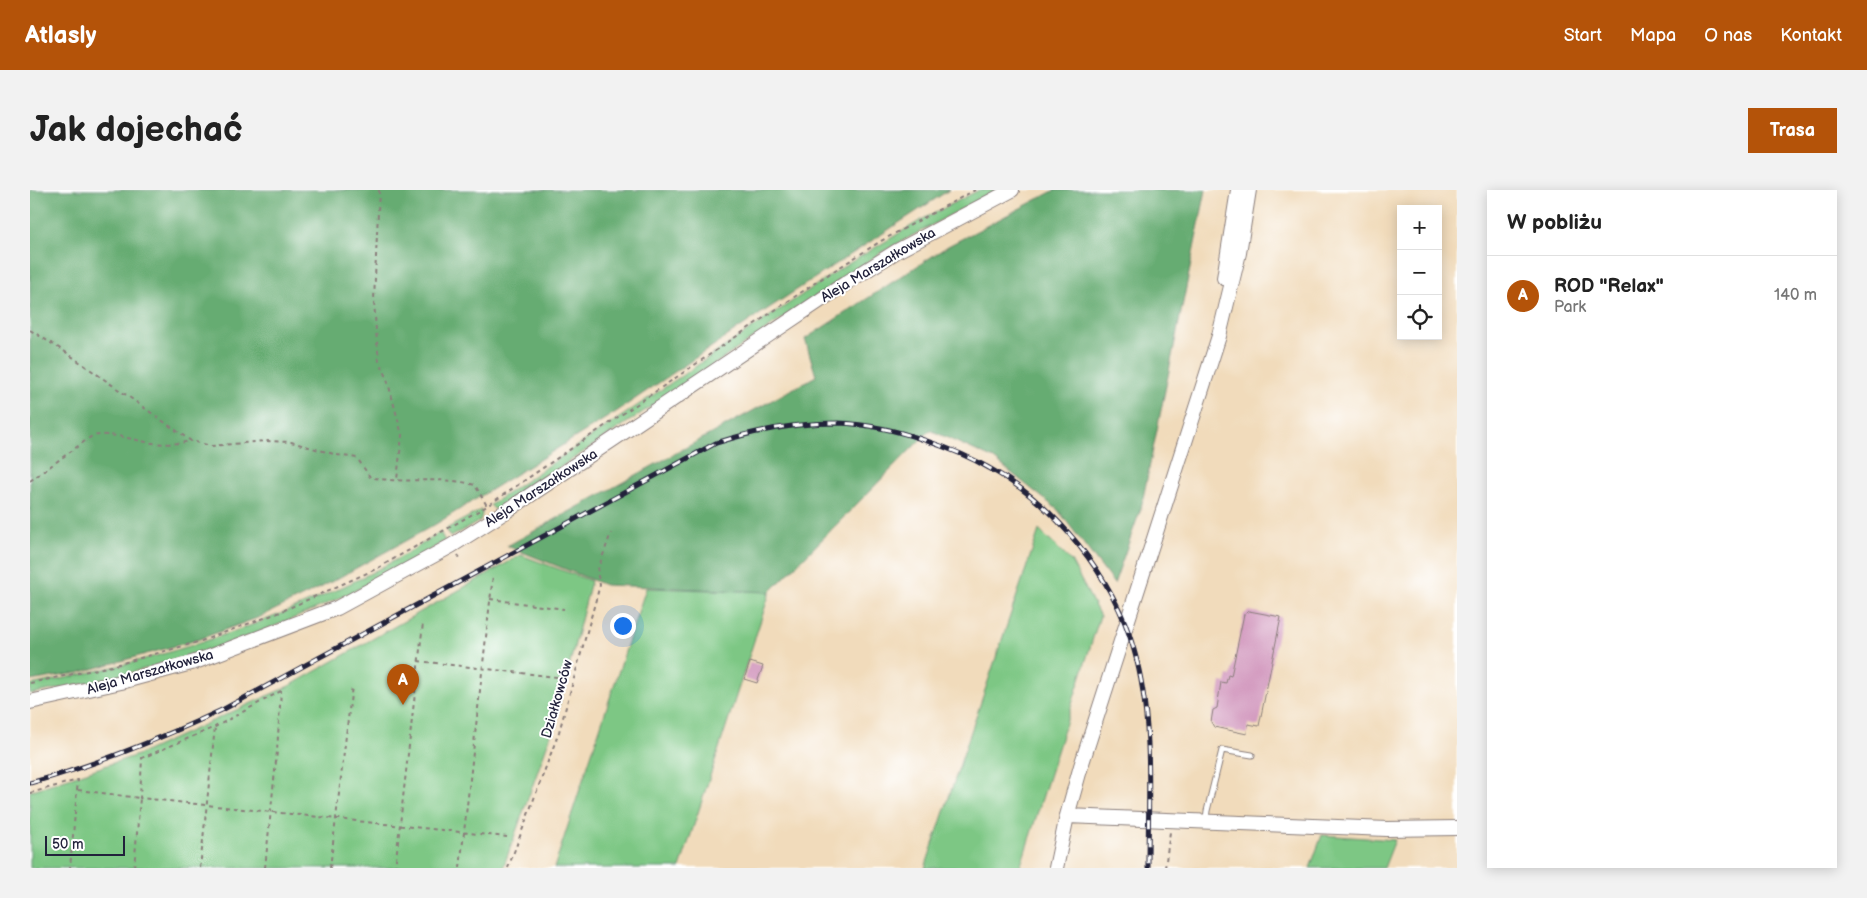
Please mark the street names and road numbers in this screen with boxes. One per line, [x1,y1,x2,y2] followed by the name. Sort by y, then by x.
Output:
[817,224,939,306] street label: Aleja Marszałkowska
[481,445,601,531] street label: Aleja Marszałkowska
[85,646,215,698] street label: Aleja Marszałkowska
[538,657,576,740] street label: Działkowców

